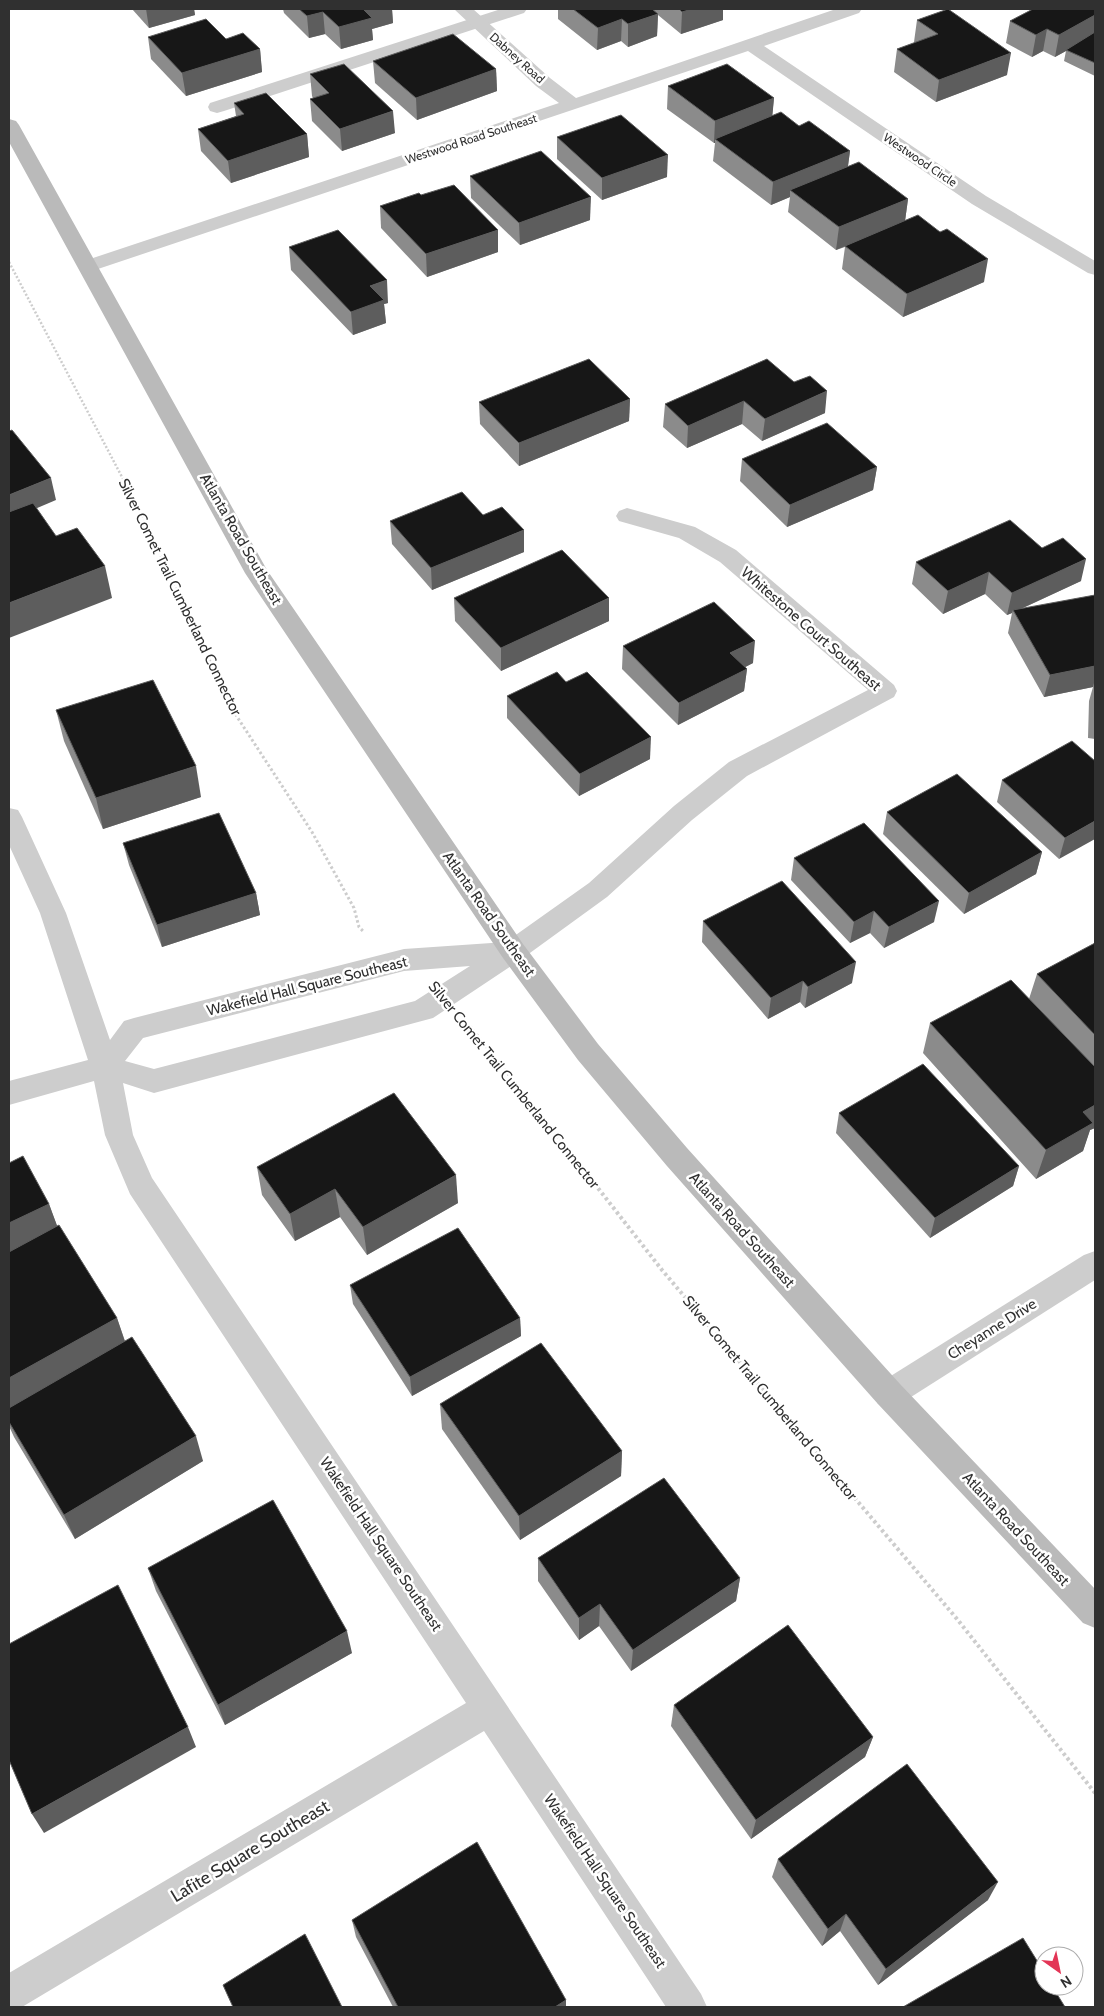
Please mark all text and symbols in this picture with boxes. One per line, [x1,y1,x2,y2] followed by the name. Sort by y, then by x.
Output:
[487,29,548,86] street label: Dabney Road
[403,110,538,167] street label: Westwood Road Southeast
[881,129,960,190] street label: Westwood Circle
[196,470,286,608] street label: Atlanta Road Southeast
[115,475,246,719] street label: Silver Comet Trail Cumberland Connector
[737,563,885,695] street label: Whitestone Court Southeast
[439,848,539,980] street label: Atlanta Road Southeast
[205,952,409,1020] street label: Wakefield Hall Square Southeast
[425,978,603,1193] street label: Silver Comet Trail Cumberland Connector
[686,1169,798,1291] street label: Atlanta Road Southeast
[679,1292,861,1504] street label: Silver Comet Trail Cumberland Connector
[944,1294,1040,1363] street label: Cheyanne Drive
[316,1454,446,1634] street label: Wakefield Hall Square Southeast
[959,1469,1073,1589] street label: Atlanta Road Southeast
[540,1791,670,1971] street label: Wakefield Hall Square Southeast
[167,1795,333,1907] street label: Lafite Square Southeast
[1034,1946,1084,1996] north arrow
[1057,1972,1075,1992] text: N

